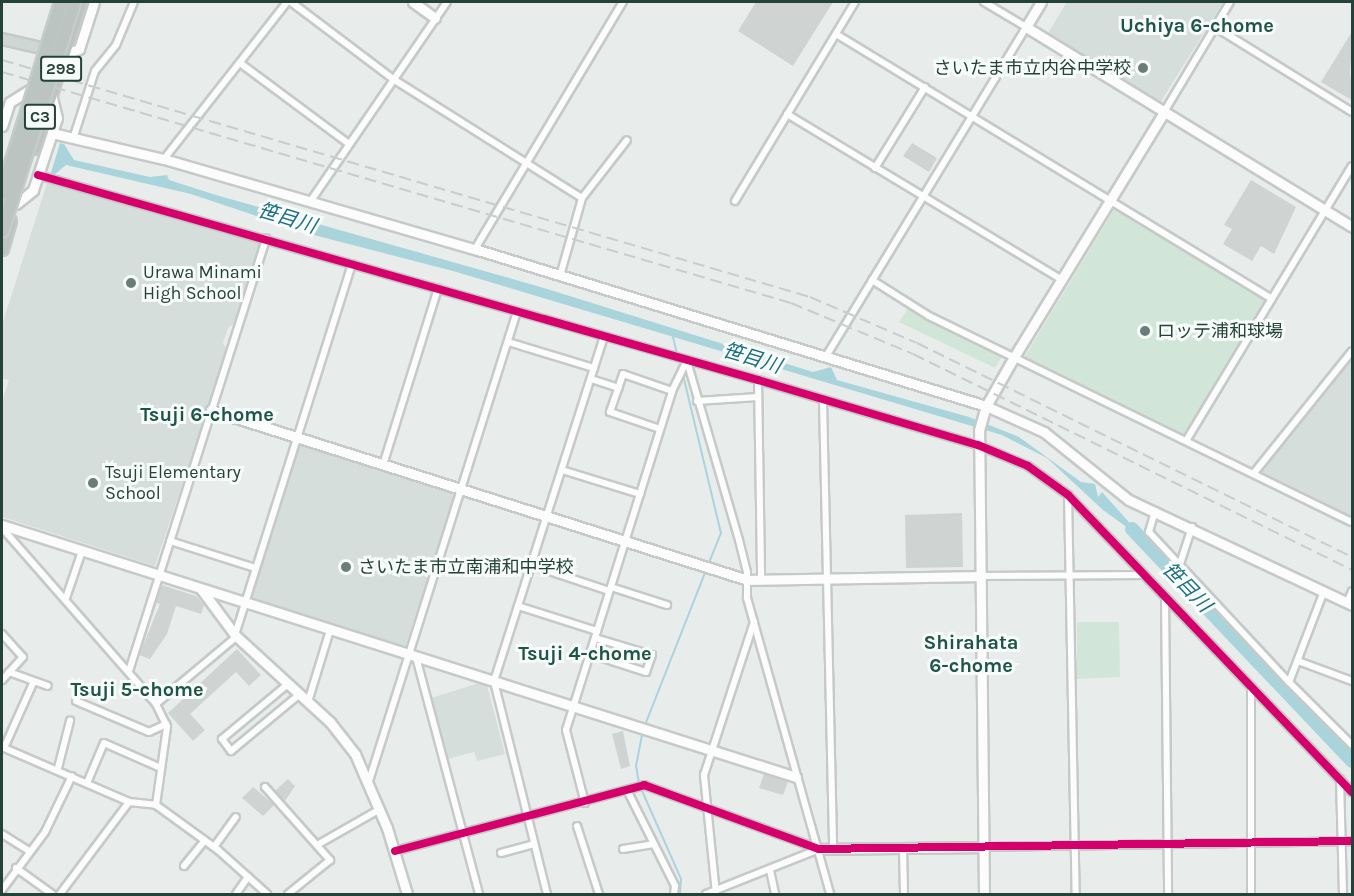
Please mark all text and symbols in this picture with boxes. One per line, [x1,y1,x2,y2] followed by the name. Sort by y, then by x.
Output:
[1120,13,1274,37] district label: Uchiya 6-chome
[40,56,82,82] road number: 298
[933,57,1131,79] place label: さいたま市立内谷中学校
[1136,61,1150,75] marker: さいたま市立内谷中学校
[24,104,57,130] road number: C3
[255,198,319,238] water label: 笹目川
[143,262,262,304] place label: Urawa Minami High School
[124,276,138,290] marker: Urawa Minami High School
[1157,320,1283,342] place label: ロッテ浦和球場
[1138,324,1152,338] marker: ロッテ浦和球場
[720,338,784,378] water label: 笹目川
[140,402,274,426] district label: Tsuji 6-chome
[105,462,241,504] place label: Tsuji Elementary School
[86,476,100,490] marker: Tsuji Elementary School
[358,556,574,578] place label: さいたま市立南浦和中学校
[1158,557,1216,617] water label: 笹目川
[339,560,353,574] marker: さいたま市立南浦和中学校
[923,631,1019,678] district label: Shirahata 6-chome
[518,641,652,665] district label: Tsuji 4-chome
[70,677,204,701] district label: Tsuji 5-chome

